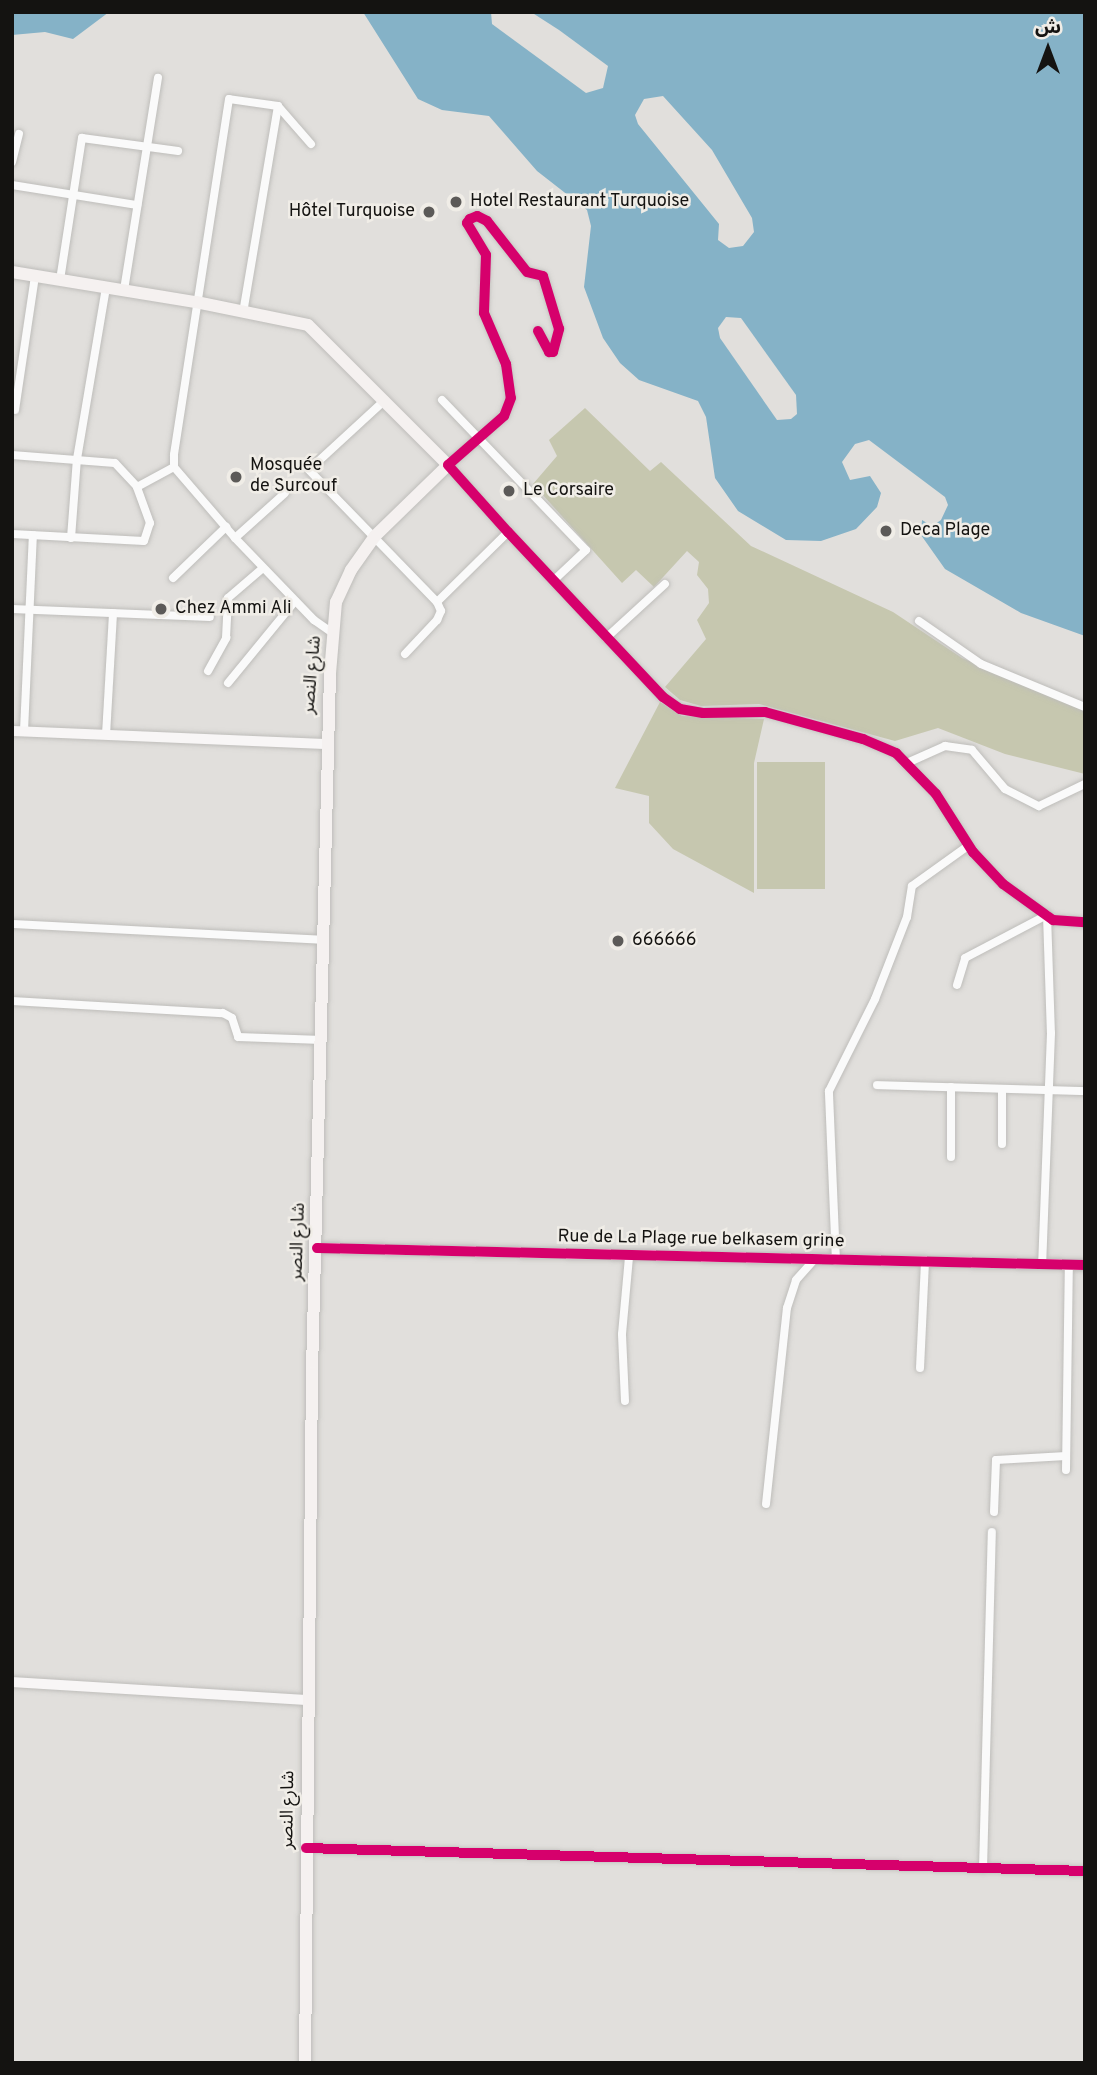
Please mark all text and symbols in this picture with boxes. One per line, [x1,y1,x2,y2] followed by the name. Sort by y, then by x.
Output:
[1013,14,1083,84] north arrow
[1035,16,1061,40] text: ش
[470,191,690,213] place label: Hotel Restaurant Turquoise
[448,194,464,210] marker: Hotel Restaurant Turquoise
[288,201,415,223] place label: Hôtel Turquoise
[421,204,437,220] marker: Hôtel Turquoise
[250,456,337,498] place label: Mosquée de Surcouf
[228,469,244,485] marker: Mosquée de Surcouf
[523,480,614,502] place label: Le Corsaire
[501,483,517,499] marker: Le Corsaire
[900,520,990,542] place label: Deca Plage
[878,523,894,539] marker: Deca Plage
[175,598,293,620] place label: Chez Ammi Ali
[153,601,169,617] marker: Chez Ammi Ali
[299,635,327,715] street label: شارع النصر
[632,930,696,952] place label: 666666
[610,933,626,949] marker: 666666
[287,1202,311,1282] street label: شارع النصر
[557,1227,845,1253] street label: Rue de La Plage rue belkasem grine
[278,1770,300,1850] street label: شارع النصر

